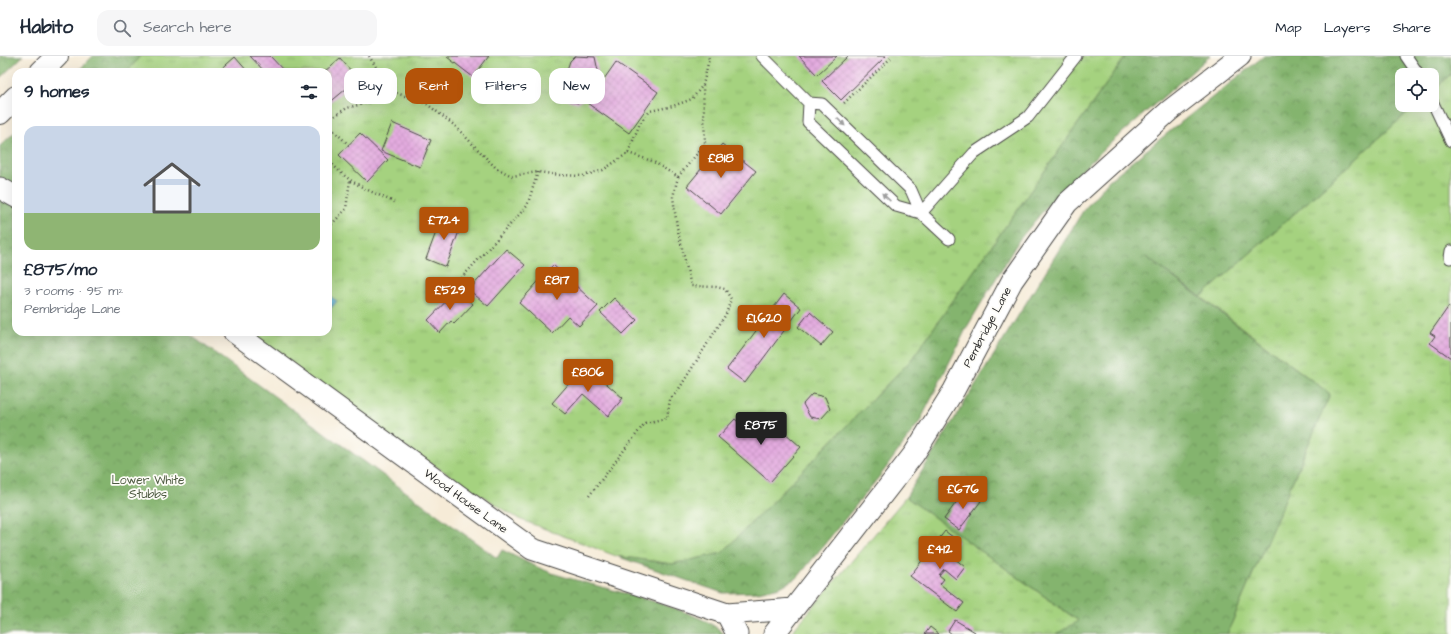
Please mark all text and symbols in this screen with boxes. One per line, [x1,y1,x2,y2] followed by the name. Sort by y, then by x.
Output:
[97,10,377,46] search box
[20,14,73,41] text: Habito
[111,17,133,39] icon: search
[143,17,232,38] text: Search here
[1275,18,1302,38] text: Map
[1324,18,1371,38] text: Layers
[1393,18,1431,38] text: Share
[344,68,397,104] chip: Buy
[405,68,463,104] chip: Rent
[471,68,541,104] chip: Filters
[549,68,605,104] chip: New
[1395,68,1439,112] map controls
[1395,68,1439,112] button: locate
[24,80,89,104] text: 9 homes
[298,81,320,103] icon: filters
[836,117,846,127] one-way arrow
[697,145,745,179] pin: £818
[708,149,734,167] text: £818
[136,152,208,224] icon: home
[881,192,891,201] one-way arrow
[420,207,468,241] pin: £724
[428,211,460,229] text: £724
[24,258,97,282] text: £875/mo
[533,267,581,301] pin: £817
[544,271,570,289] text: £817
[426,277,474,311] pin: £529
[434,281,466,299] text: £529
[24,282,123,300] text: 3 rooms · 95 m²
[959,283,1017,371] street label: Pembridge Lane
[24,300,121,318] text: Pembridge Lane
[731,305,797,339] pin: £1,620
[747,309,781,327] text: £1,620
[564,359,612,393] pin: £806
[572,363,604,381] text: £806
[737,412,785,446] pin: £875
[745,416,777,434] text: £875
[420,465,512,538] street label: Wood House Lane
[111,472,185,503] park label: Lower White Stubbs
[939,476,987,510] pin: £676
[947,480,979,498] text: £676
[916,536,964,570] pin: £412
[928,540,952,558] text: £412

